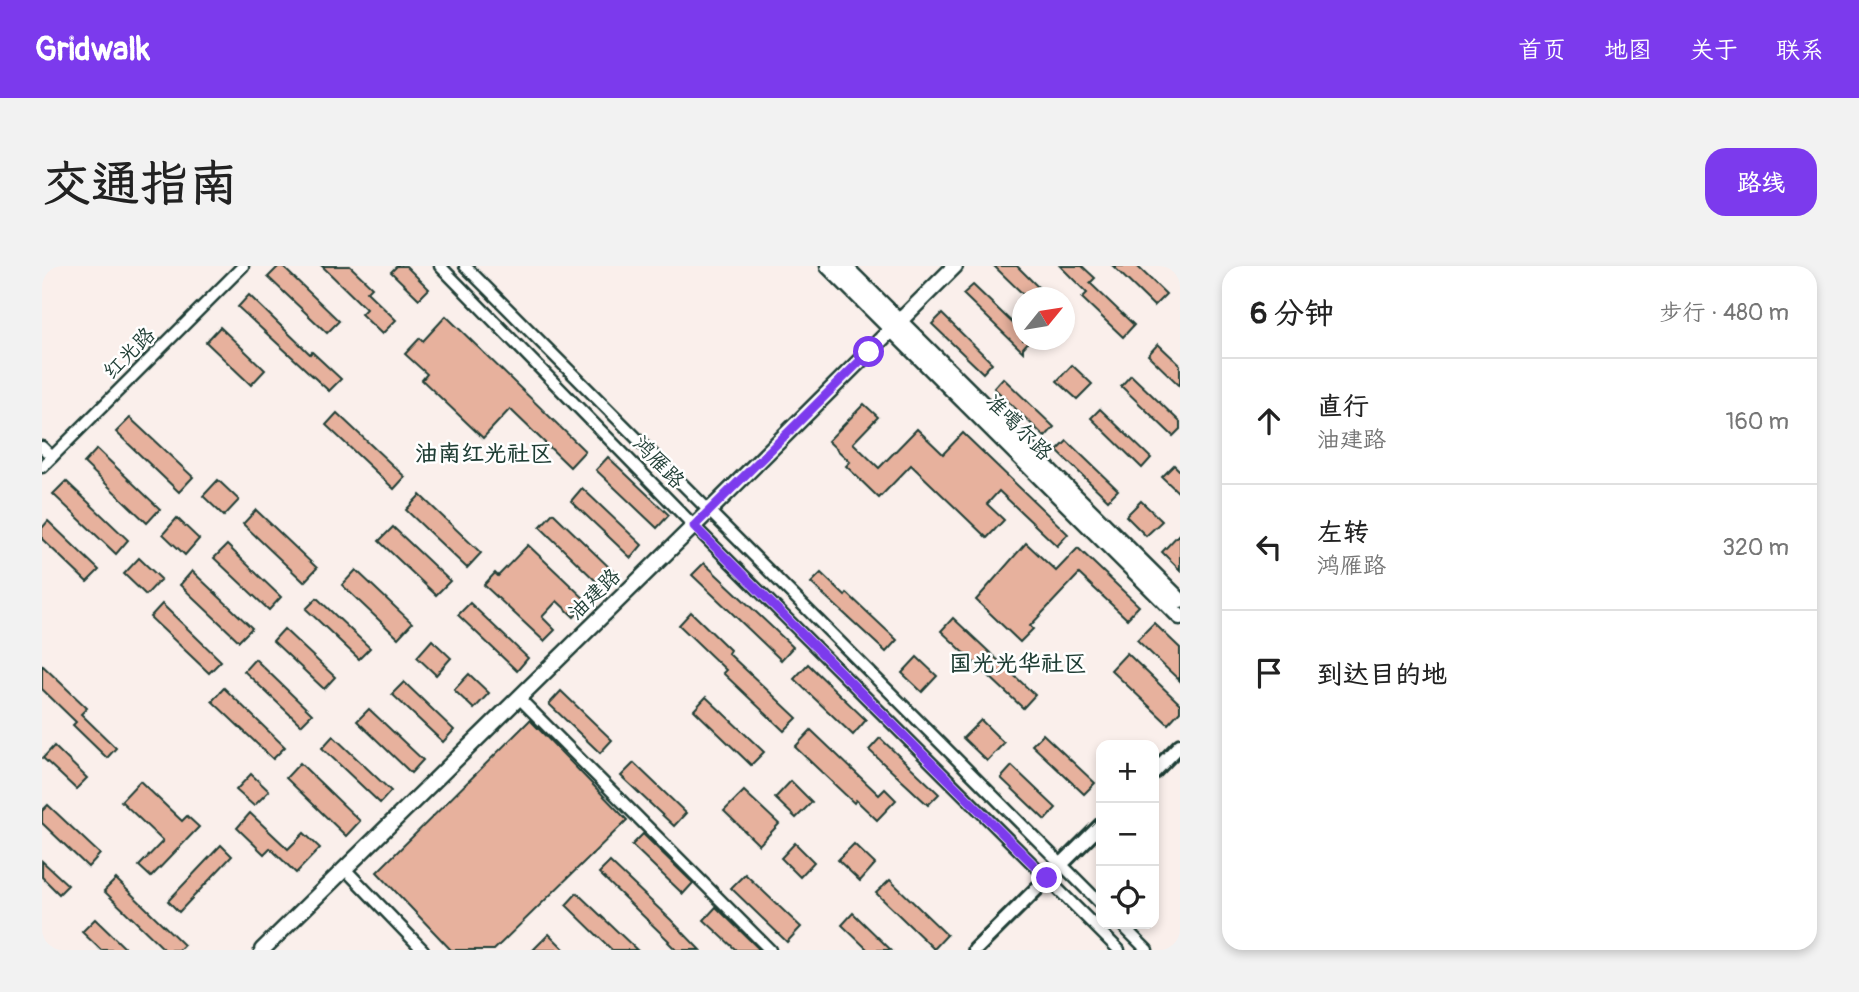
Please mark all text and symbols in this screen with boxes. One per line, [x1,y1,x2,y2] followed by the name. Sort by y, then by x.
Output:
[35,29,150,70] text: Gridwalk
[1518,36,1566,65] text: 首页
[1604,36,1652,65] text: 地图
[1690,36,1738,65] text: 关于
[1776,36,1824,65] text: 联系
[1705,148,1817,216] button: 路线
[42,154,238,215] text: 交通指南
[1012,287,1075,350] north arrow
[1250,295,1334,332] text: 6 分钟
[1660,298,1789,327] text: 步行 · 480 m
[98,322,161,385] street label: 红光路
[853,336,884,367] route start
[979,388,1058,467] street label: 准噶尔路
[1317,391,1369,423] text: 直行
[1250,402,1288,440] icon: ahead
[1725,407,1789,436] text: 160 m
[1317,425,1386,454] text: 油建路
[627,430,690,494] street label: 鸿雁路
[415,439,553,468] district label: 油南红光社区
[1317,517,1369,549] text: 左转
[1250,528,1288,566] icon: left
[1722,533,1789,562] text: 320 m
[1317,551,1386,580] text: 鸿雁路
[562,563,626,626] street label: 油建路
[949,649,1087,678] district label: 国光光华社区
[1250,654,1288,692] icon: arrive
[1317,659,1447,691] text: 到达目的地
[1096,740,1159,929] map controls
[1096,740,1159,803] button: +
[1096,803,1159,866] button: −
[1031,862,1062,893] route end
[1096,866,1159,929] button: locate

